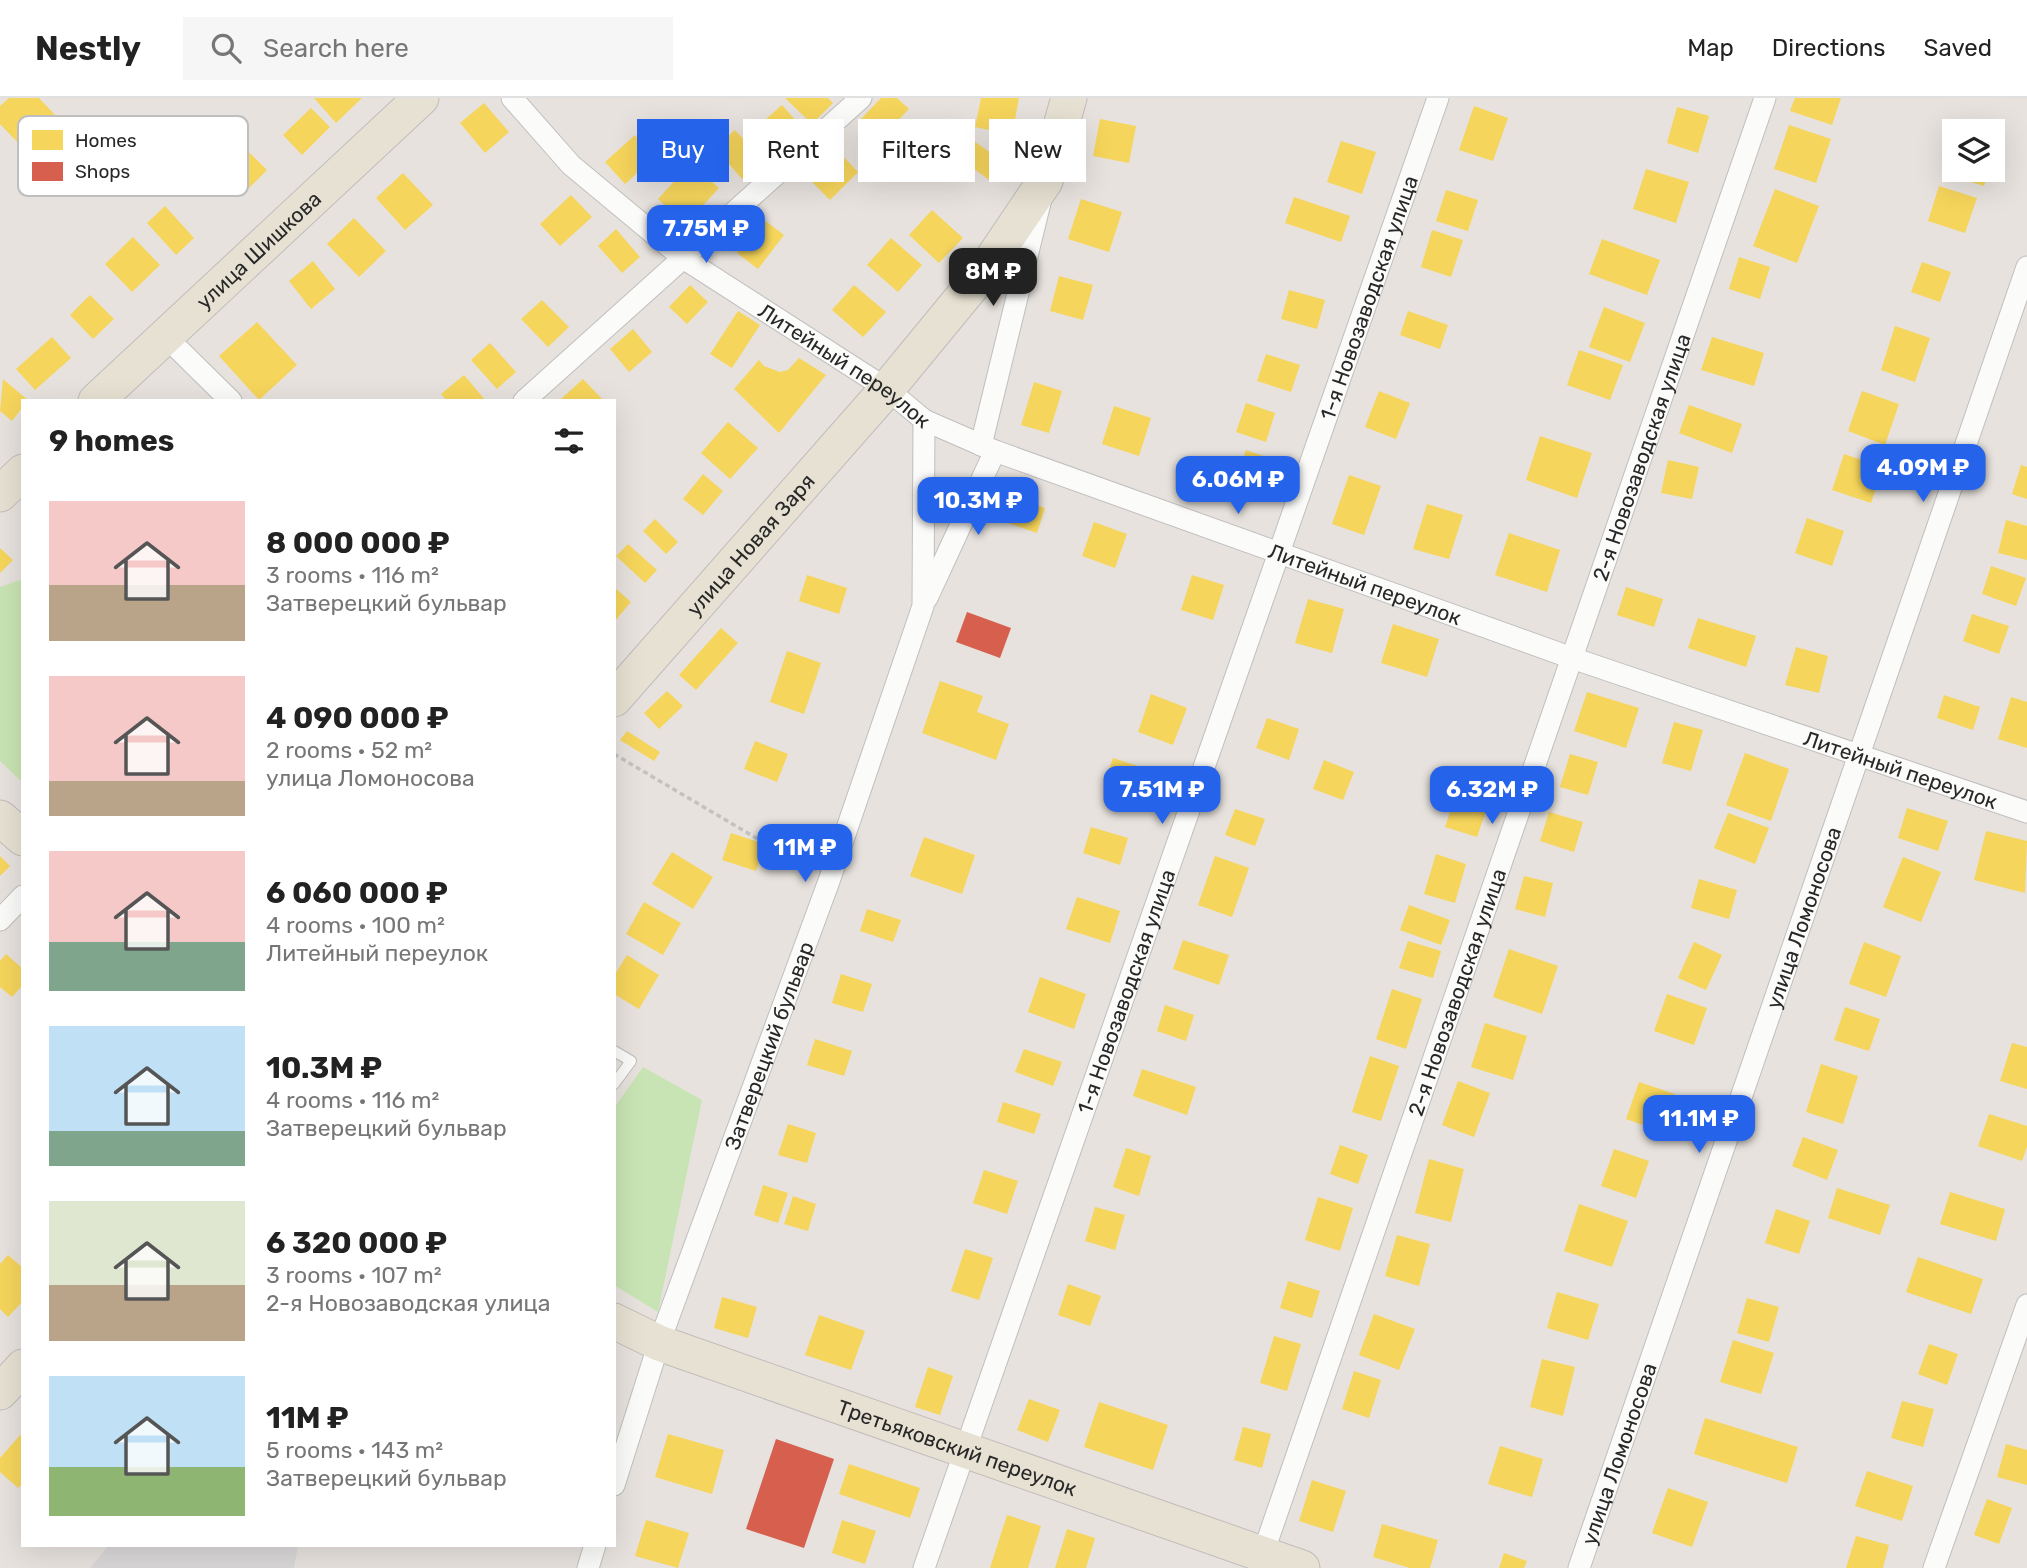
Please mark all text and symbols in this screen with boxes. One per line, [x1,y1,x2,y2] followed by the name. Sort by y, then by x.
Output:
[183,17,673,80] search box
[35,29,141,68] text: Nestly
[207,29,245,67] icon: search
[263,33,409,64] text: Search here
[1687,34,1734,62] text: Map
[1772,34,1885,62] text: Directions
[1923,34,1992,62] text: Saved
[18,116,248,196] legend
[637,119,729,182] chip: Buy
[743,119,844,182] chip: Rent
[858,119,975,182] chip: Filters
[989,119,1086,182] chip: New
[1942,119,2005,182] map controls
[1942,119,2005,182] button: layers
[75,129,137,152] text: Homes
[75,160,130,183] text: Shops
[1314,172,1422,423] street label: 1-я Новозаводская улица
[191,185,326,314] street label: улица Шишкова
[641,206,771,265] pin: 7.75M ₽
[663,214,749,242] text: 7.75M ₽
[952,248,1034,308] pin: 8M ₽
[965,257,1021,285] text: 8M ₽
[754,298,936,433] street label: Литейный переулок
[1587,330,1695,584] street label: 2-я Новозаводская улица
[550,422,588,460] icon: filters
[49,423,174,459] text: 9 homes
[1858,444,1988,504] pin: 4.09M ₽
[1877,453,1969,481] text: 4.09M ₽
[1173,456,1303,516] pin: 6.06M ₽
[1192,465,1284,493] text: 6.06M ₽
[681,468,819,621] street label: улица Новая Заря
[913,478,1043,537] pin: 10.3M ₽
[933,486,1023,514] text: 10.3M ₽
[266,525,450,561] text: 8 000 000 ₽
[105,529,189,613] icon: home
[1265,538,1465,630] street label: Литейный переулок
[266,561,439,589] text: 3 rooms · 116 m²
[266,589,507,617] text: Затверецкий бульвар
[266,700,449,736] text: 4 090 000 ₽
[105,704,189,788] icon: home
[1800,725,2001,814] street label: Литейный переулок
[266,736,432,764] text: 2 rooms · 52 m²
[266,764,475,792] text: улица Ломоносова
[1097,766,1227,826] pin: 7.51M ₽
[1427,766,1557,826] pin: 6.32M ₽
[1119,775,1205,803] text: 7.51M ₽
[1446,775,1538,803] text: 6.32M ₽
[1760,823,1846,1012] street label: улица Ломоносова
[756,824,854,884] pin: 11M ₽
[773,833,837,861] text: 11M ₽
[1402,865,1511,1119] street label: 2-я Новозаводская улица
[1071,866,1180,1117] street label: 1-я Новозаводская улица
[266,875,448,911] text: 6 060 000 ₽
[105,879,189,963] icon: home
[266,911,445,939] text: 4 rooms · 100 m²
[719,938,818,1153] street label: Затверецкий бульвар
[266,939,488,967] text: Литейный переулок
[266,1050,382,1086] text: 10.3M ₽
[105,1054,189,1138] icon: home
[266,1086,439,1114] text: 4 rooms · 116 m²
[1634,1096,1764,1155] pin: 11.1M ₽
[1659,1104,1739,1132] text: 11.1M ₽
[266,1114,507,1142] text: Затверецкий бульвар
[266,1225,447,1261] text: 6 320 000 ₽
[105,1229,189,1313] icon: home
[266,1261,442,1289] text: 3 rooms · 107 m²
[266,1289,550,1317] text: 2-я Новозаводская улица
[1576,1359,1661,1548] street label: улица Ломоносова
[834,1394,1080,1501] street label: Третьяковский переулок
[266,1400,349,1436] text: 11M ₽
[105,1404,189,1488] icon: home
[266,1436,443,1464] text: 5 rooms · 143 m²
[266,1464,507,1492] text: Затверецкий бульвар

